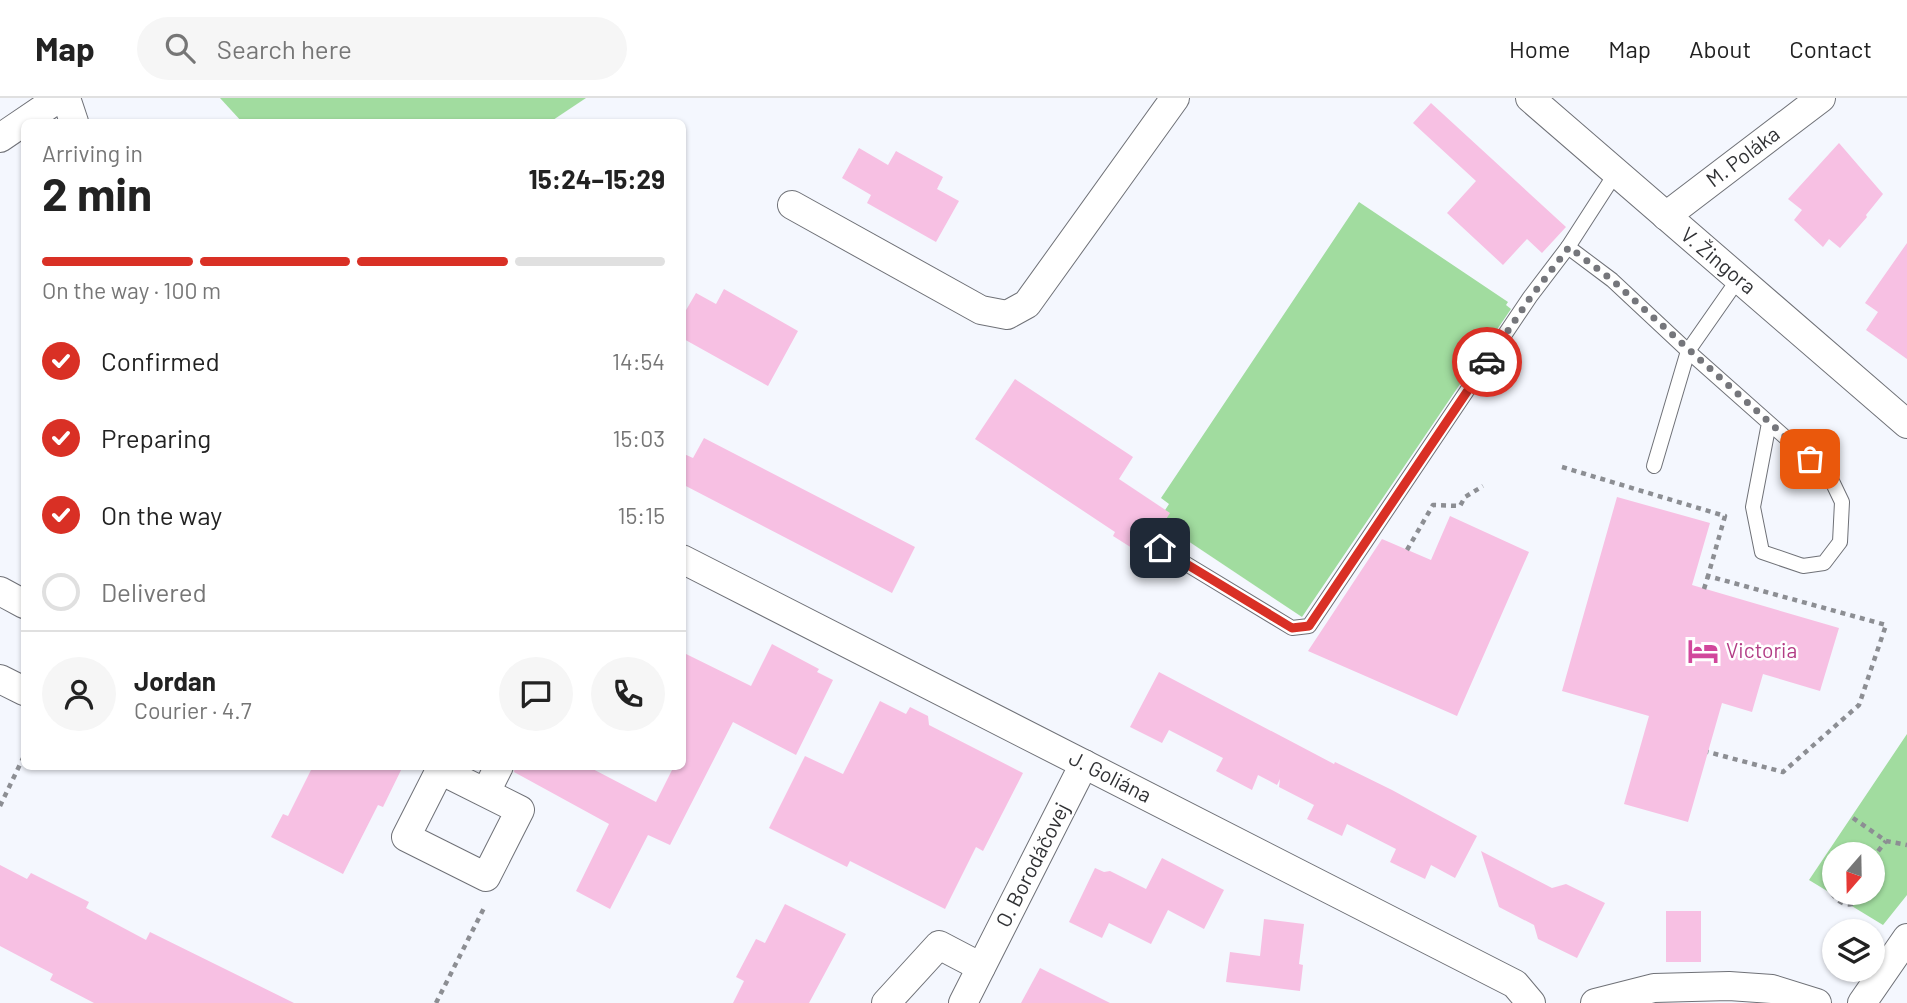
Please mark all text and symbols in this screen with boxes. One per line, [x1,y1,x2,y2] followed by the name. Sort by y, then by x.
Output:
[137,17,627,80] search box
[35,28,95,68] text: Map
[161,29,199,67] icon: search
[217,33,352,64] text: Search here
[1509,34,1570,63] text: Home
[1608,34,1651,63] text: Map
[1689,34,1751,63] text: About
[1789,34,1872,63] text: Contact
[1701,120,1784,191] street label: M. Poláka
[42,139,143,167] text: Arriving in
[529,163,665,194] text: 15:24–15:29
[42,165,152,220] text: 2 min
[1676,221,1762,298] street label: V. Žingora
[42,276,221,304] text: On the way · 100 m
[1452,327,1522,397] courier
[42,342,80,380] icon: check
[1468,343,1506,381] icon: car
[101,345,220,376] text: Confirmed
[612,347,665,375] text: 14:54
[42,419,80,457] icon: check
[101,422,211,453] text: Preparing
[612,424,665,452] text: 15:03
[1780,429,1840,489] pin
[1791,440,1829,478] icon: bag
[42,496,80,534] icon: check
[101,499,222,530] text: On the way
[617,501,665,529] text: 15:15
[1130,518,1190,578] pin
[1141,529,1179,567] icon: home
[101,576,207,607] text: Delivered
[1686,634,1720,668] hotel icon: Victoria
[1726,637,1797,662] place label: Victoria
[42,657,116,731] button: person
[499,657,573,731] button: chat
[591,657,665,731] button: phone
[134,665,216,696] text: Jordan
[134,696,252,724] text: Courier · 4.7
[1065,744,1156,807] street label: J. Goliána
[990,798,1074,931] street label: O. Borodáčovej
[1822,842,1885,905] north arrow
[1822,842,1885,982] map controls
[1822,919,1885,982] button: layers

